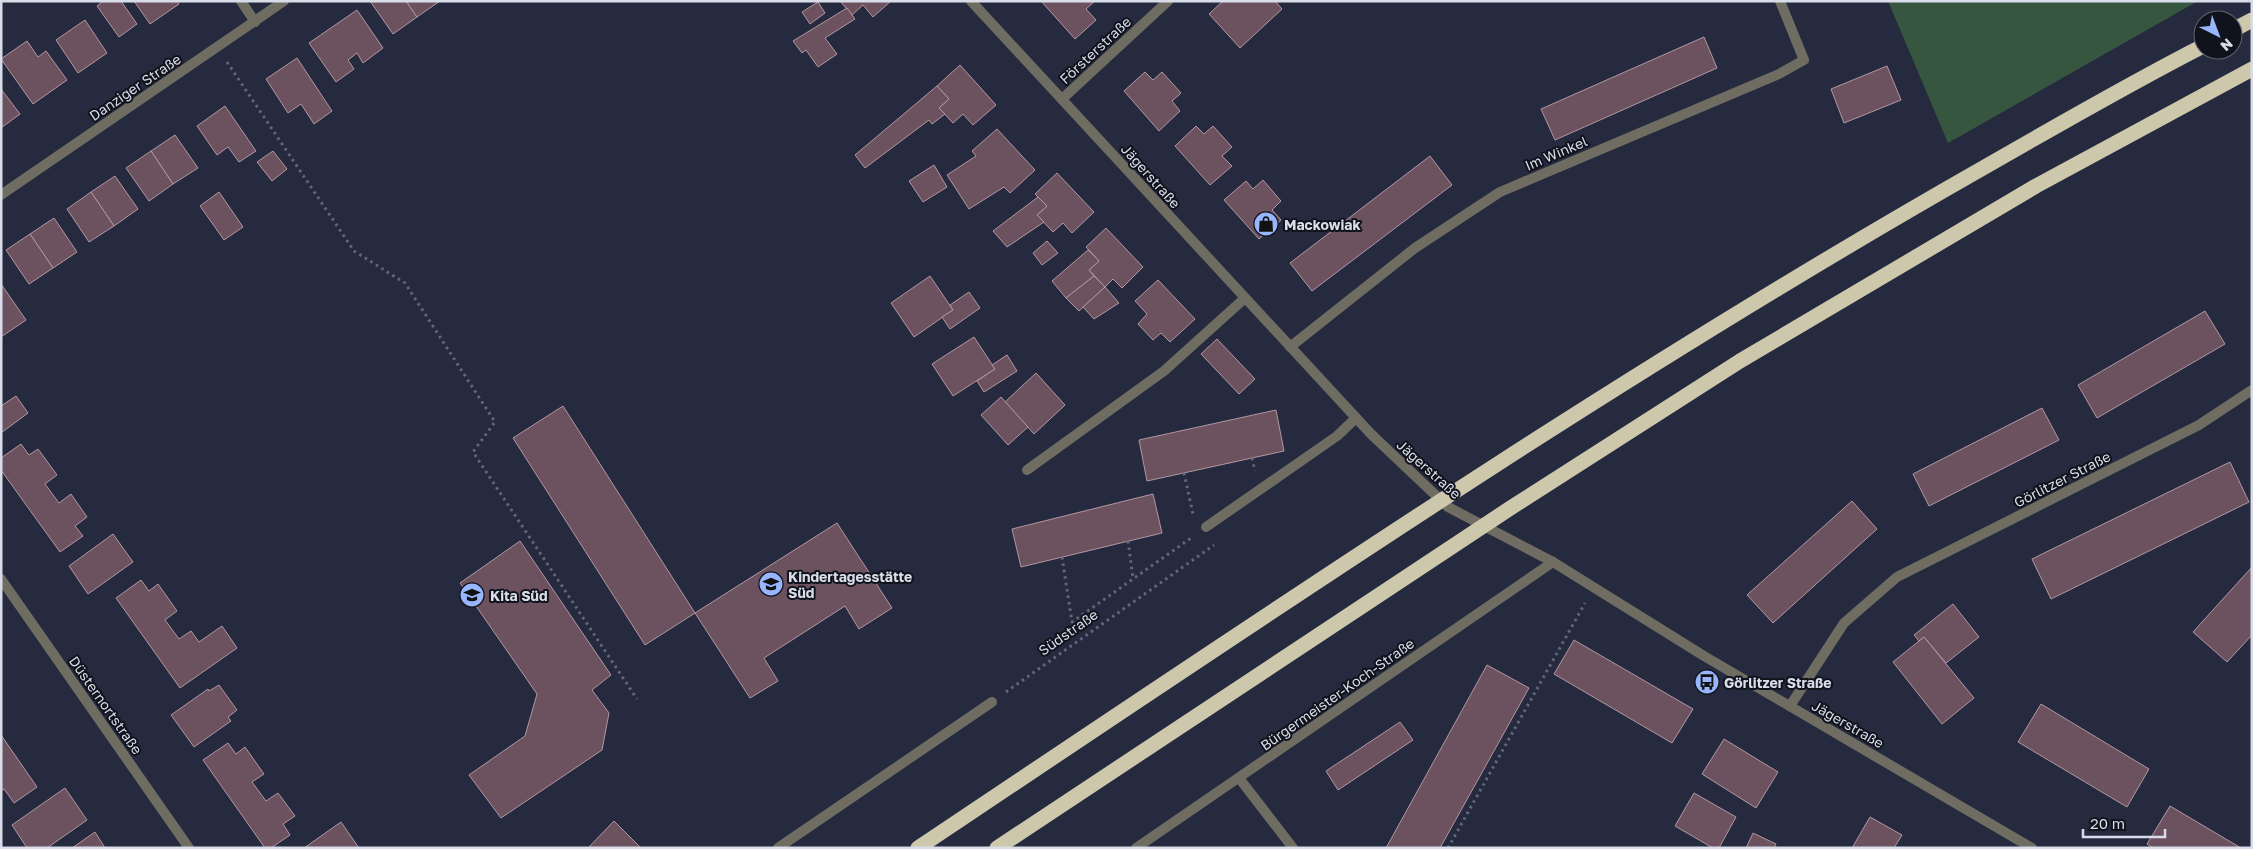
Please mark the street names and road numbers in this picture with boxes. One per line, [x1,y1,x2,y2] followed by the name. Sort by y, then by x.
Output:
[1056,13,1134,87] street label: Försterstraße
[86,50,184,124] street label: Danziger Straße
[1522,132,1590,174] street label: Im Winkel
[1118,140,1184,212] street label: Jägerstraße
[1393,436,1465,502] street label: Jägerstraße
[2011,447,2113,511] street label: Görlitzer Straße
[1035,605,1101,659] street label: Südstraße
[1257,634,1417,754] street label: Bürgermeister-Koch-Straße
[66,653,146,757] street label: Düsternortstraße
[1809,697,1887,751] street label: Jägerstraße

